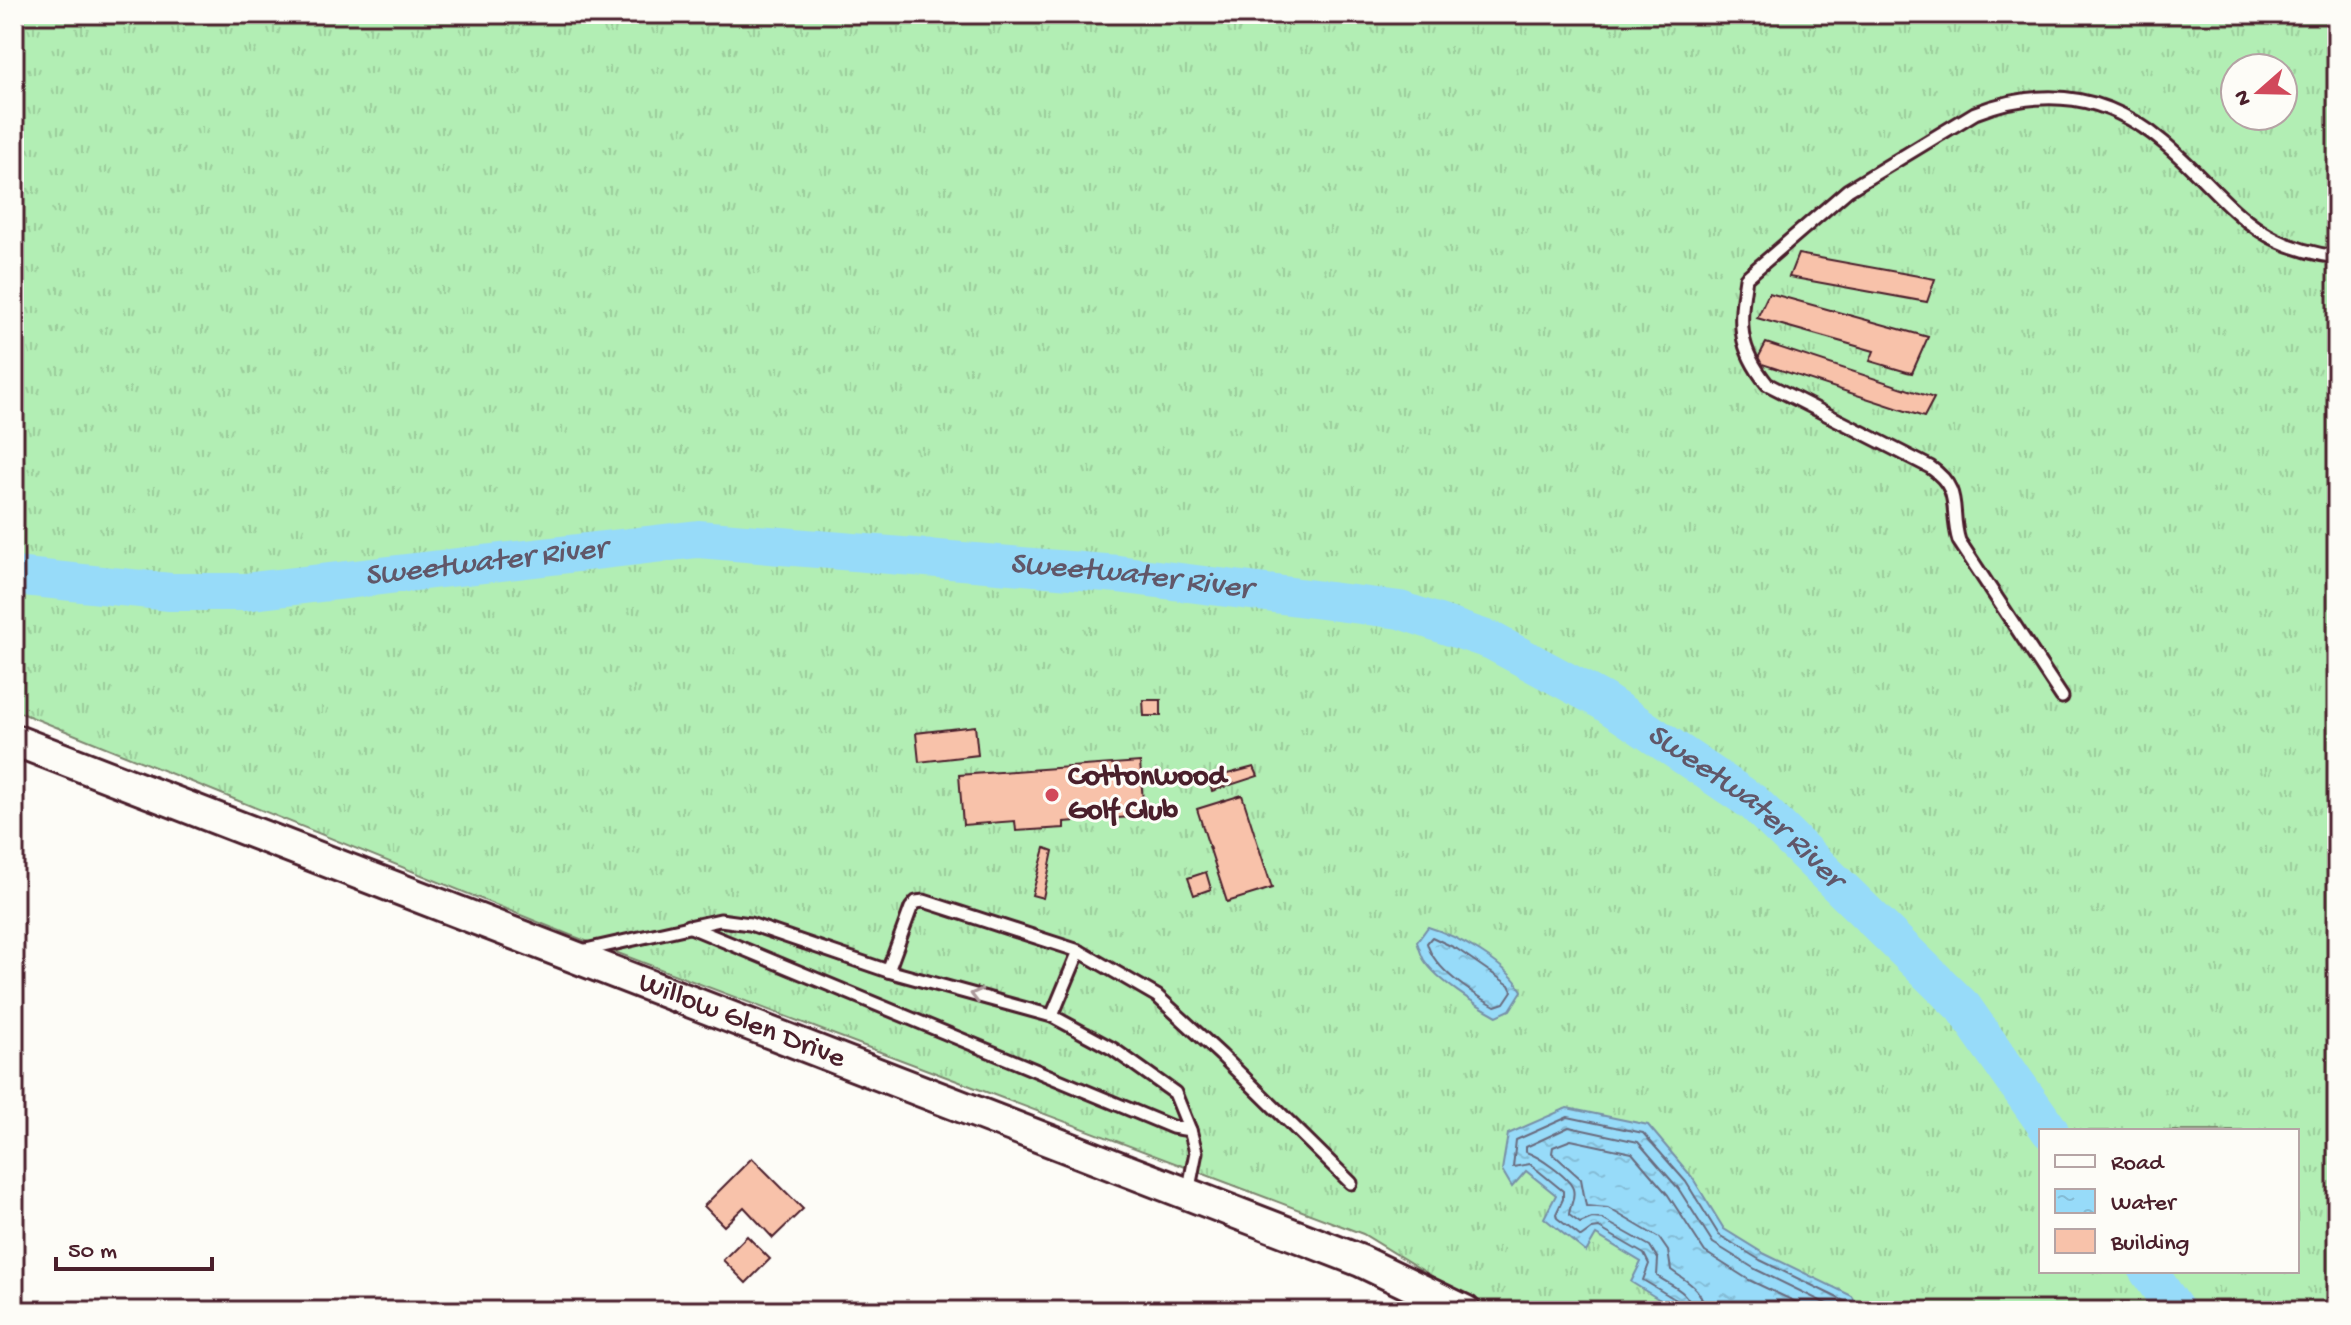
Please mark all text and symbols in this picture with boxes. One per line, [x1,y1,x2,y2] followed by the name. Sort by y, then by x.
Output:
[2219,52,2299,132] north arrow
[2229,86,2259,109] text: N
[363,530,614,597] water label: Sweetwater River
[1008,546,1259,611] water label: Sweetwater River
[1639,717,1854,902] water label: Sweetwater River
[1068,761,1230,830] place label: Cottonwood Golf Club
[1043,786,1061,804] marker: Cottonwood Golf Club
[633,966,850,1077] street label: Willow Glen Drive
[970,988,984,1004] one-way arrow
[2039,1129,2299,1273] legend
[2111,1150,2165,1179] text: Road
[2111,1190,2178,1219] text: Water
[56,1221,212,1271] scale bar
[2110,1230,2189,1259] text: Building
[68,1238,117,1267] text: 50 m

